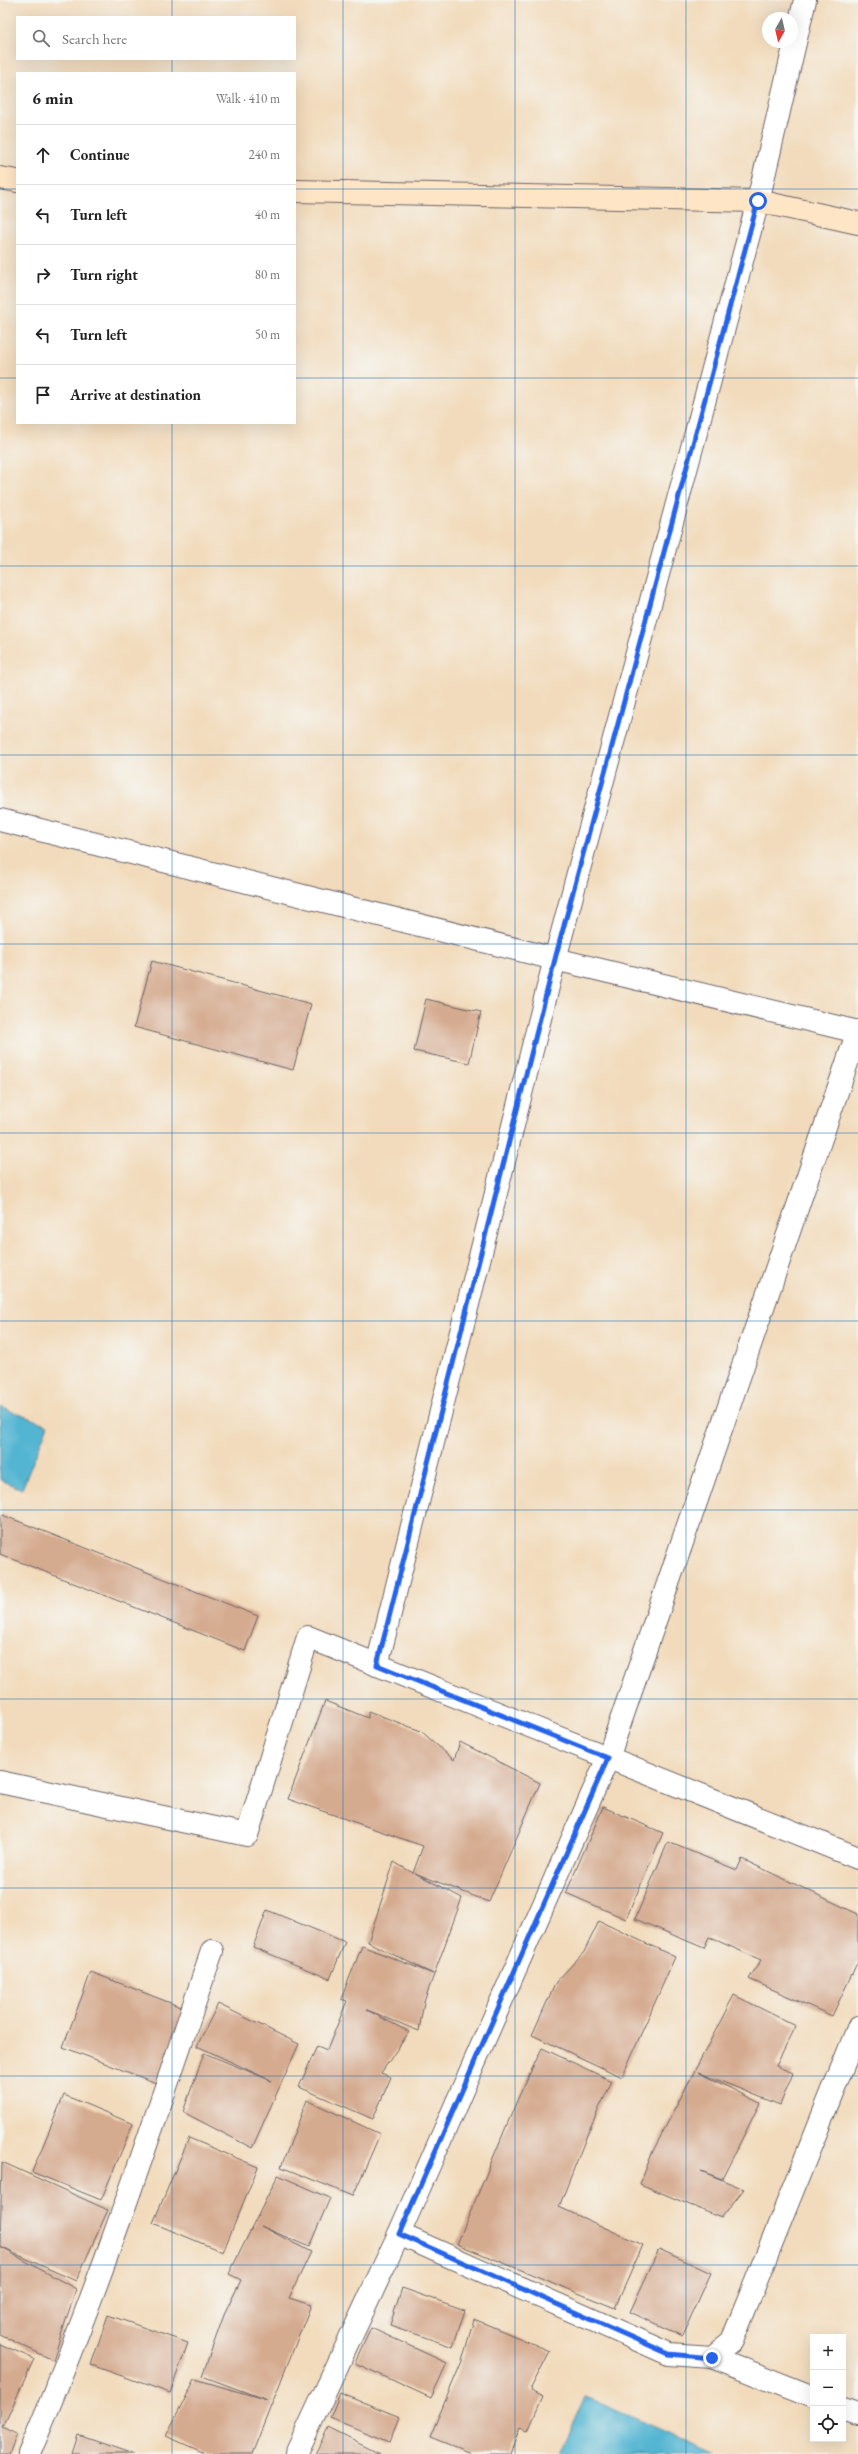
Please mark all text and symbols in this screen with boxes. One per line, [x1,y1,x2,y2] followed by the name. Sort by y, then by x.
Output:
[762,12,798,48] north arrow
[16,16,296,60] search box
[30,27,52,49] icon: search
[62,29,127,48] text: Search here
[32,87,73,109] text: 6 min
[216,90,280,107] text: Walk · 410 m
[32,144,54,166] icon: ahead
[70,145,130,164] text: Continue
[249,146,280,163] text: 240 m
[749,192,767,210] route start
[32,204,54,226] icon: left
[70,205,127,224] text: Turn left
[255,206,280,223] text: 40 m
[32,264,54,286] icon: right
[70,265,138,284] text: Turn right
[255,266,280,283] text: 80 m
[32,324,54,346] icon: left
[70,325,127,344] text: Turn left
[255,326,280,343] text: 50 m
[32,384,54,406] icon: arrive
[70,385,201,404] text: Arrive at destination
[810,2334,846,2442] map controls
[810,2334,846,2370] button: +
[703,2349,721,2367] route end
[810,2370,846,2406] button: −
[810,2406,846,2442] button: locate

